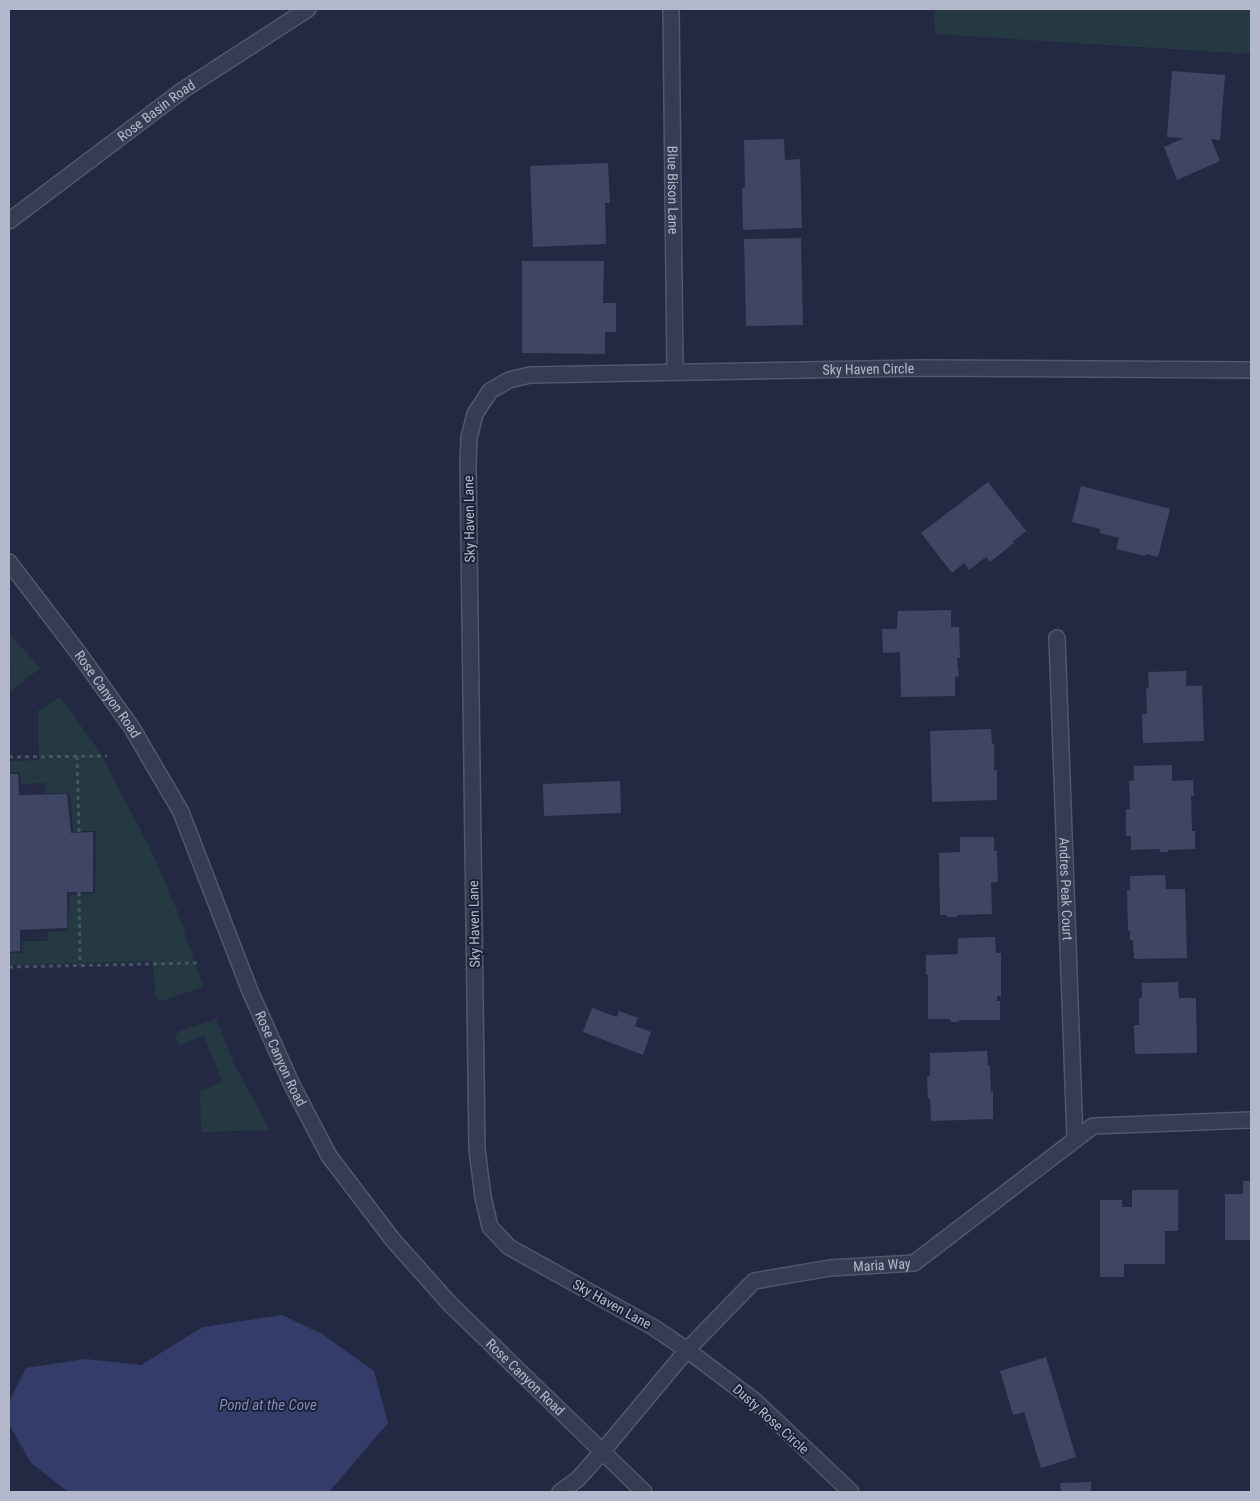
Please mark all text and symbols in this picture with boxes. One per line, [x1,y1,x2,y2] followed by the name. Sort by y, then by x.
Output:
[114,76,198,145] street label: Rose Basin Road
[665,146,681,235] street label: Blue Bison Lane
[822,360,915,378] street label: Sky Haven Circle
[460,475,478,563] street label: Sky Haven Lane
[71,648,144,741] street label: Rose Canyon Road
[1056,837,1076,941] street label: Andres Peak Court
[465,880,483,968] street label: Sky Haven Lane
[252,1009,310,1109] street label: Rose Canyon Road
[853,1255,911,1275] street label: Maria Way
[570,1276,654,1332] street label: Sky Haven Lane
[483,1335,568,1419] street label: Rose Canyon Road
[730,1381,813,1458] street label: Dusty Rose Circle
[219,1396,317,1414] water label: Pond at the Cove

